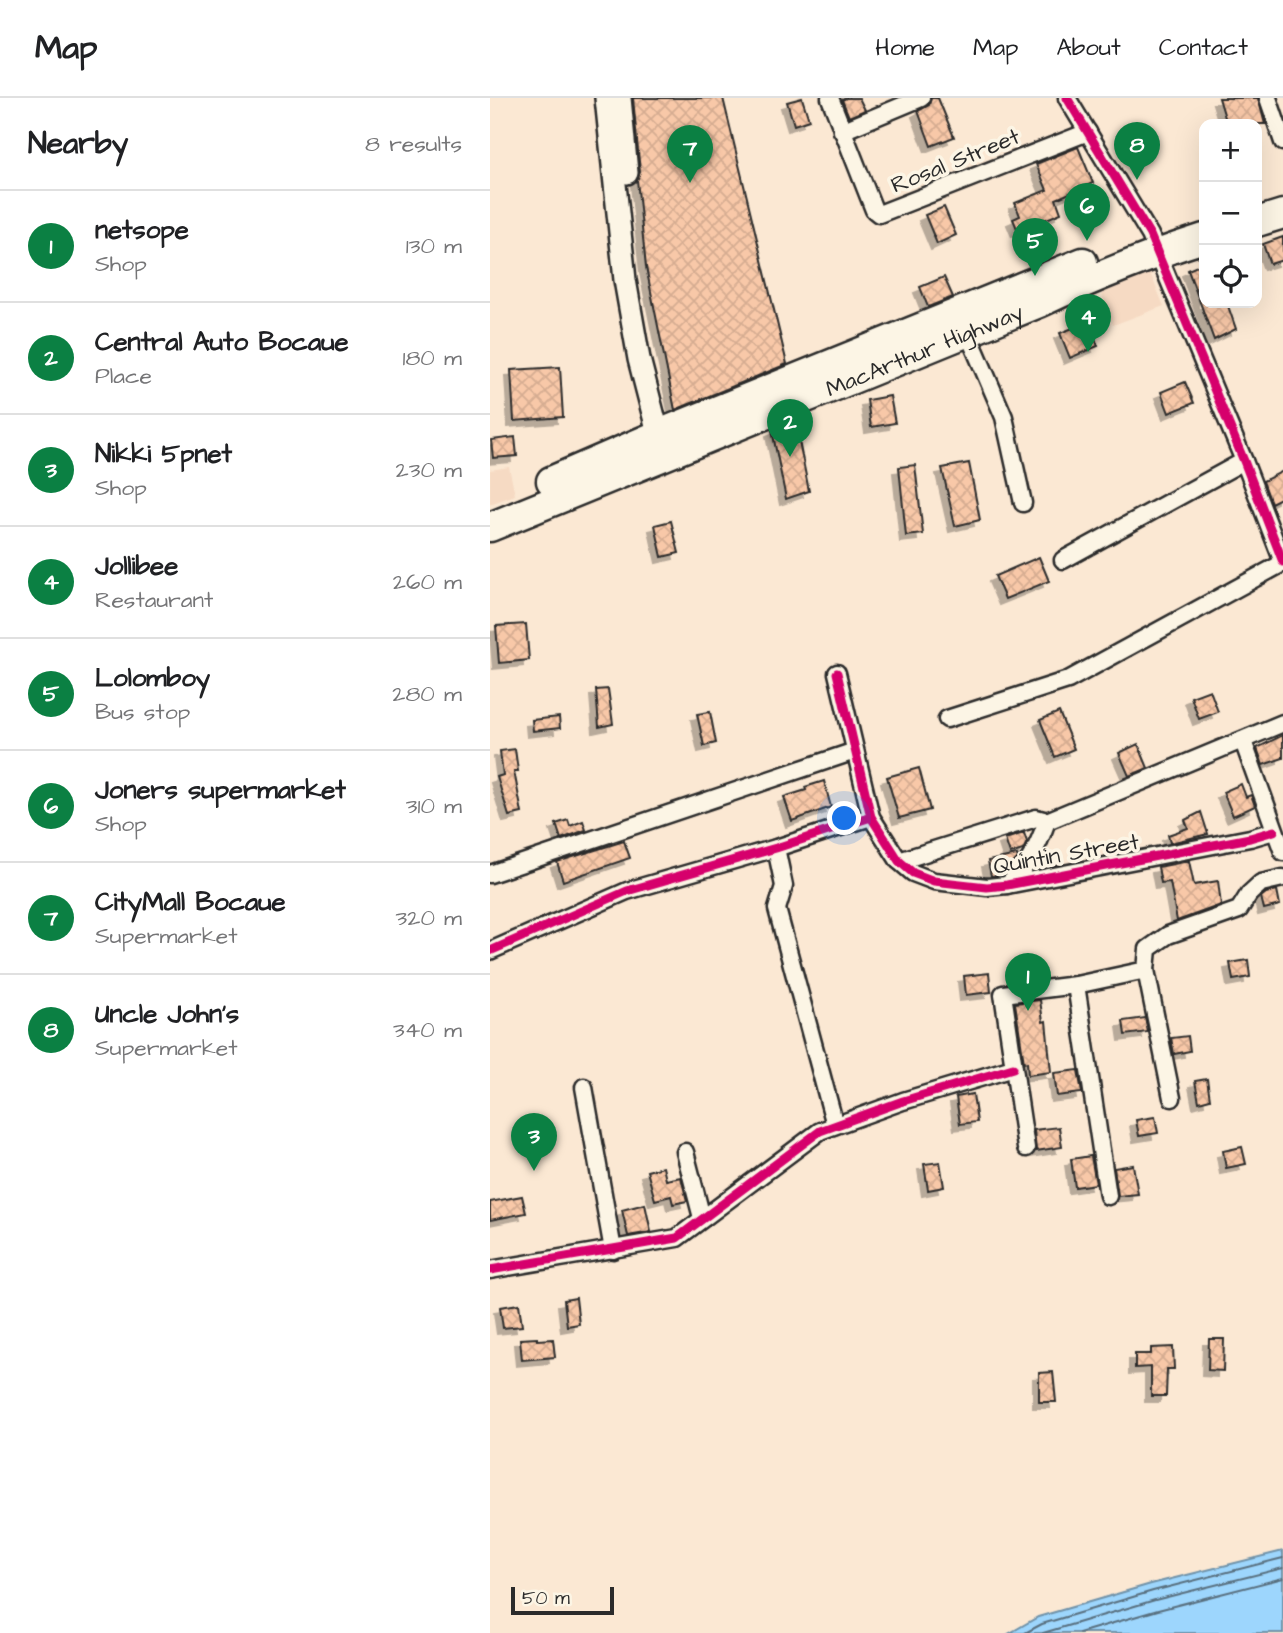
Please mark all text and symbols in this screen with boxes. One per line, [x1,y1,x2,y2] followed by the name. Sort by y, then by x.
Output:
[35,25,97,71] text: Map
[875,31,935,65] text: Home
[973,31,1018,65] text: Map
[1056,31,1121,65] text: About
[1159,31,1248,65] text: Contact
[1199,119,1262,308] map controls
[1199,119,1262,182] button: +
[886,120,1025,201] street label: Rosal Street
[1114,122,1160,180] pin: 8
[28,123,128,165] text: Nearby
[667,125,713,183] pin: 7
[365,128,462,160] text: 8 results
[1199,182,1262,245] button: −
[1064,183,1110,241] pin: 6
[95,212,189,248] text: netsope
[1012,218,1058,276] pin: 5
[50,230,52,262] text: 1
[406,230,462,262] text: 130 m
[1199,245,1262,308] button: locate
[95,248,147,280] text: Shop
[1065,294,1111,352] pin: 4
[821,296,1029,405] street label: MacArthur Highway
[95,324,349,360] text: Central Auto Bocaue
[44,342,58,374] text: 2
[403,342,462,374] text: 180 m
[95,360,152,392] text: Place
[767,399,813,457] pin: 2
[95,436,232,472] text: Nikki 5pnet
[45,454,57,486] text: 3
[396,454,462,486] text: 230 m
[95,472,147,504] text: Shop
[95,548,178,584] text: Jollibee
[43,566,59,598] text: 4
[393,566,462,598] text: 260 m
[95,584,213,616] text: Restaurant
[95,660,210,696] text: Lolomboy
[43,678,59,710] text: 5
[392,678,462,710] text: 280 m
[95,696,190,728] text: Bus stop
[95,772,346,808] text: Joners supermarket
[44,790,58,822] text: 6
[406,790,462,822] text: 310 m
[827,801,861,835] your location
[95,808,147,840] text: Shop
[991,825,1142,883] street label: Quintin Street
[95,884,286,920] text: CityMall Bocaue
[44,902,58,934] text: 7
[396,902,462,934] text: 320 m
[95,920,238,952] text: Supermarket
[1005,953,1051,1011] pin: 1
[95,996,239,1032] text: Uncle John's
[44,1014,58,1046] text: 8
[393,1014,462,1046] text: 340 m
[95,1032,238,1064] text: Supermarket
[511,1113,557,1171] pin: 3
[511,1584,614,1616] scale bar
[522,1585,570,1612] text: 50 m

